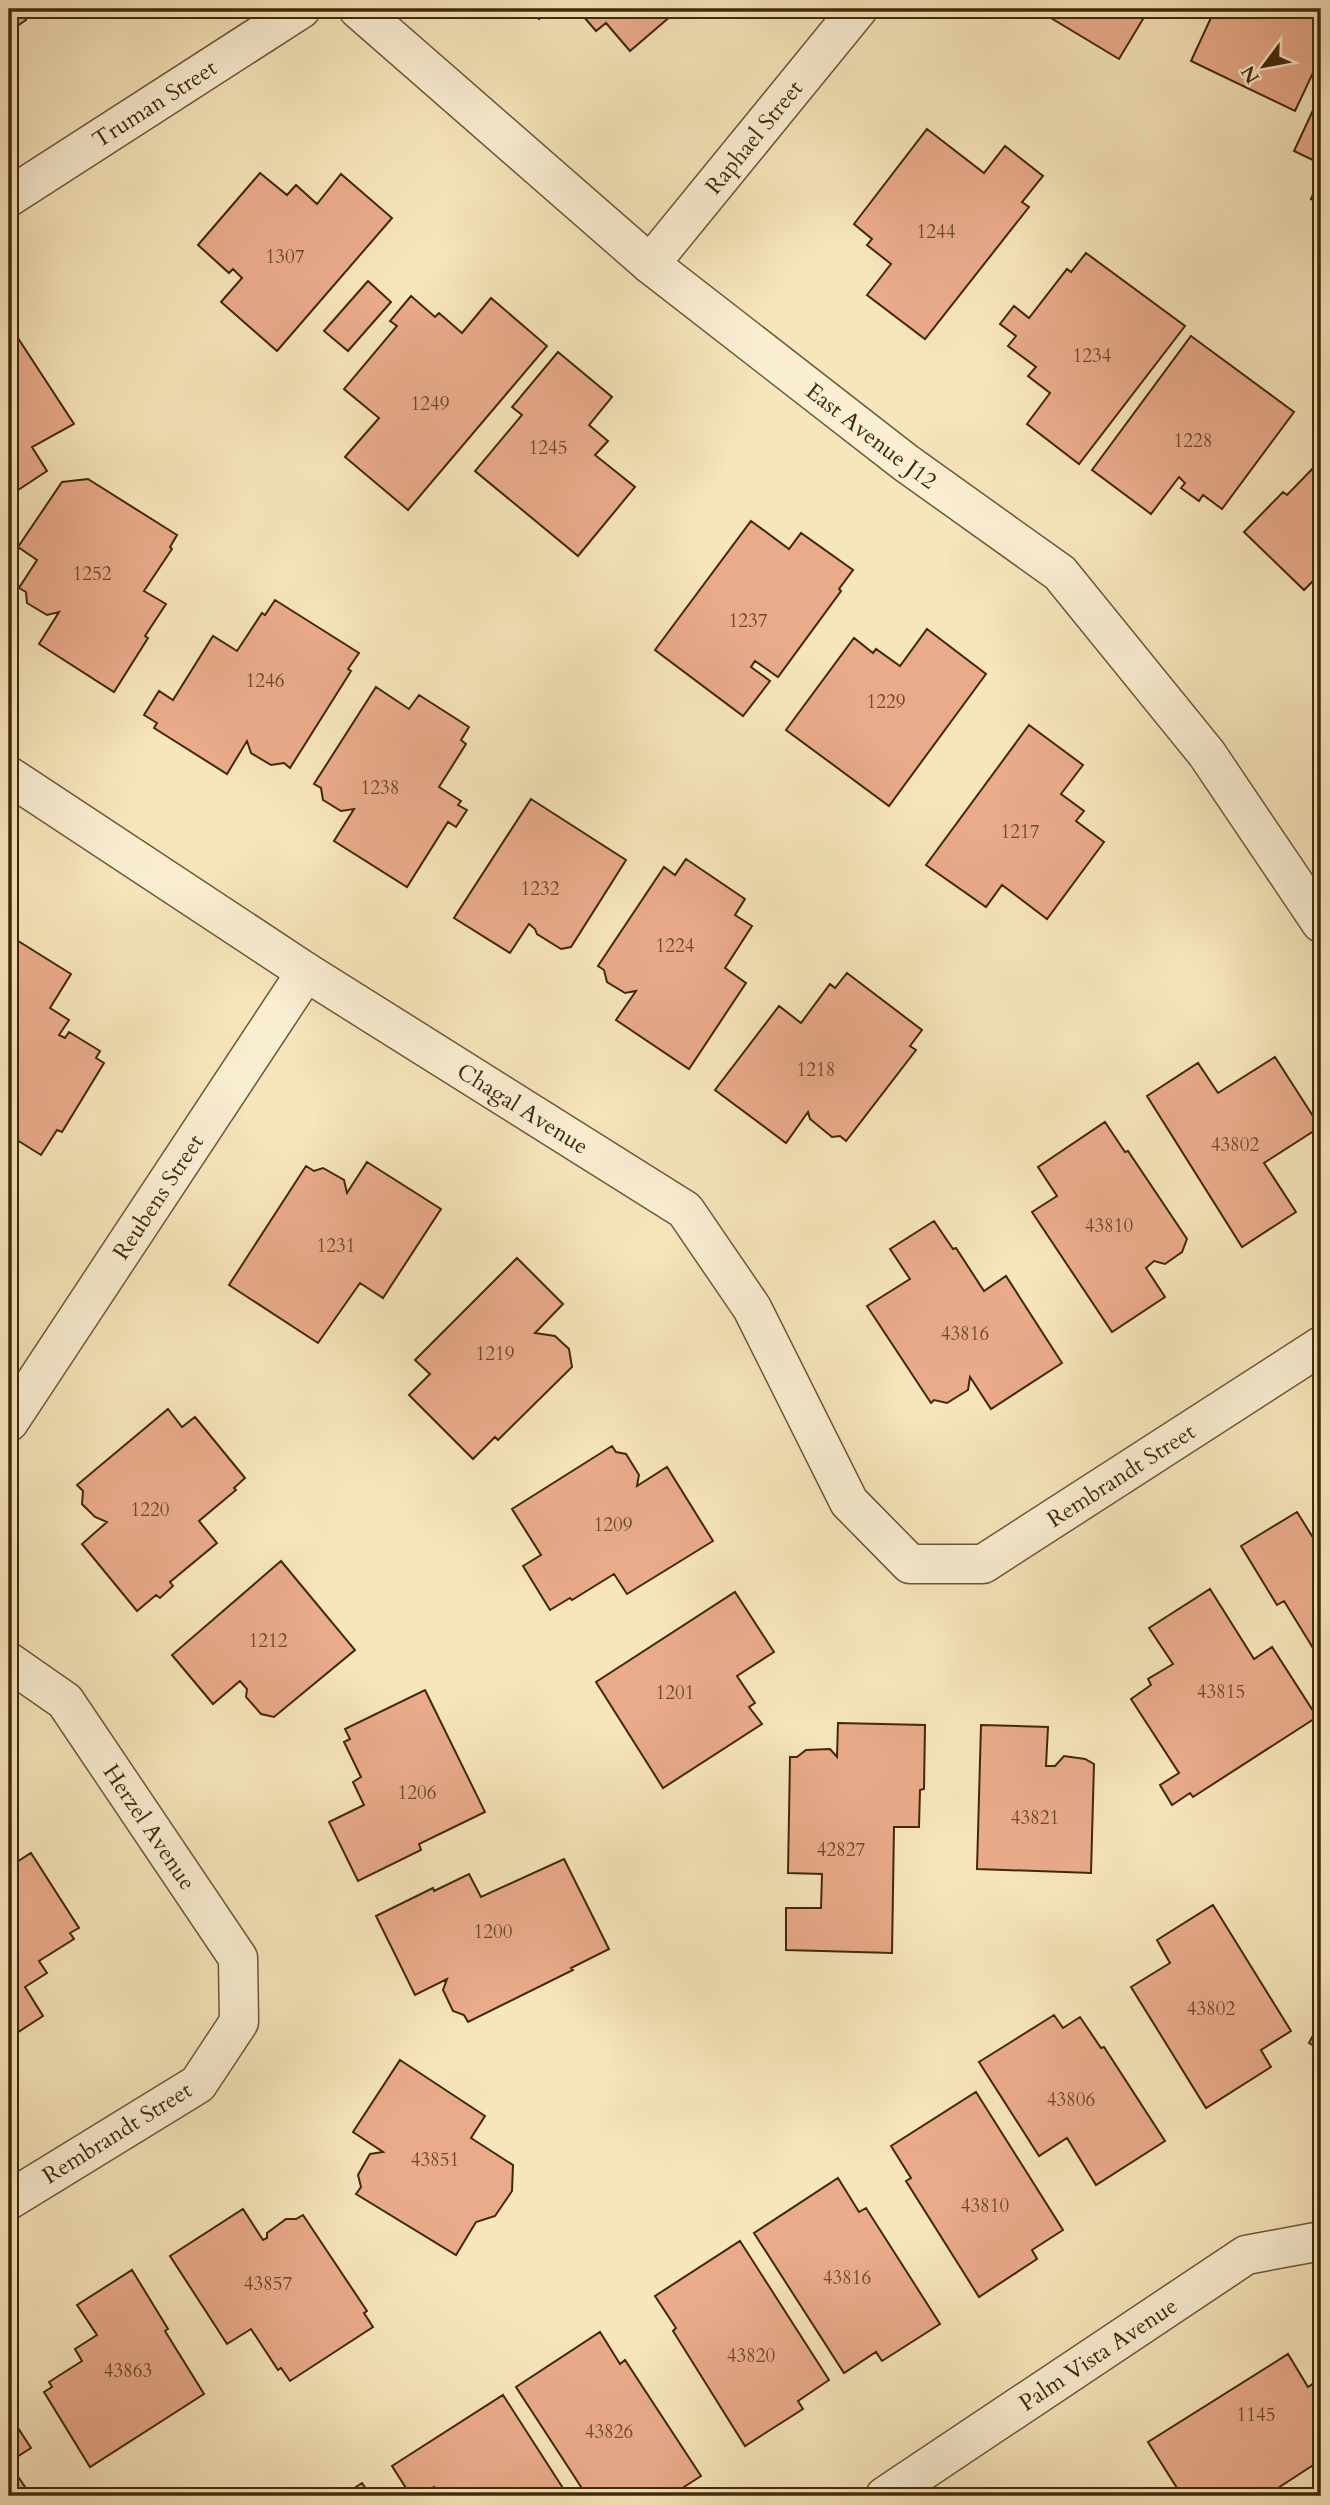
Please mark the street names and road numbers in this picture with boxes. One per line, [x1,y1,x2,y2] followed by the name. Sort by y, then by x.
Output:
[86,52,223,155] street label: Truman Street
[698,73,809,200] street label: Raphael Street
[800,375,943,496] street label: East Avenue J12
[451,1055,595,1161] street label: Chagal Avenue
[105,1128,210,1265] street label: Reubens Street
[1041,1416,1201,1534] street label: Rembrandt Street
[96,1758,203,1896] street label: Herzel Avenue
[36,2075,198,2191] street label: Rembrandt Street
[1013,2290,1183,2418] street label: Palm Vista Avenue

